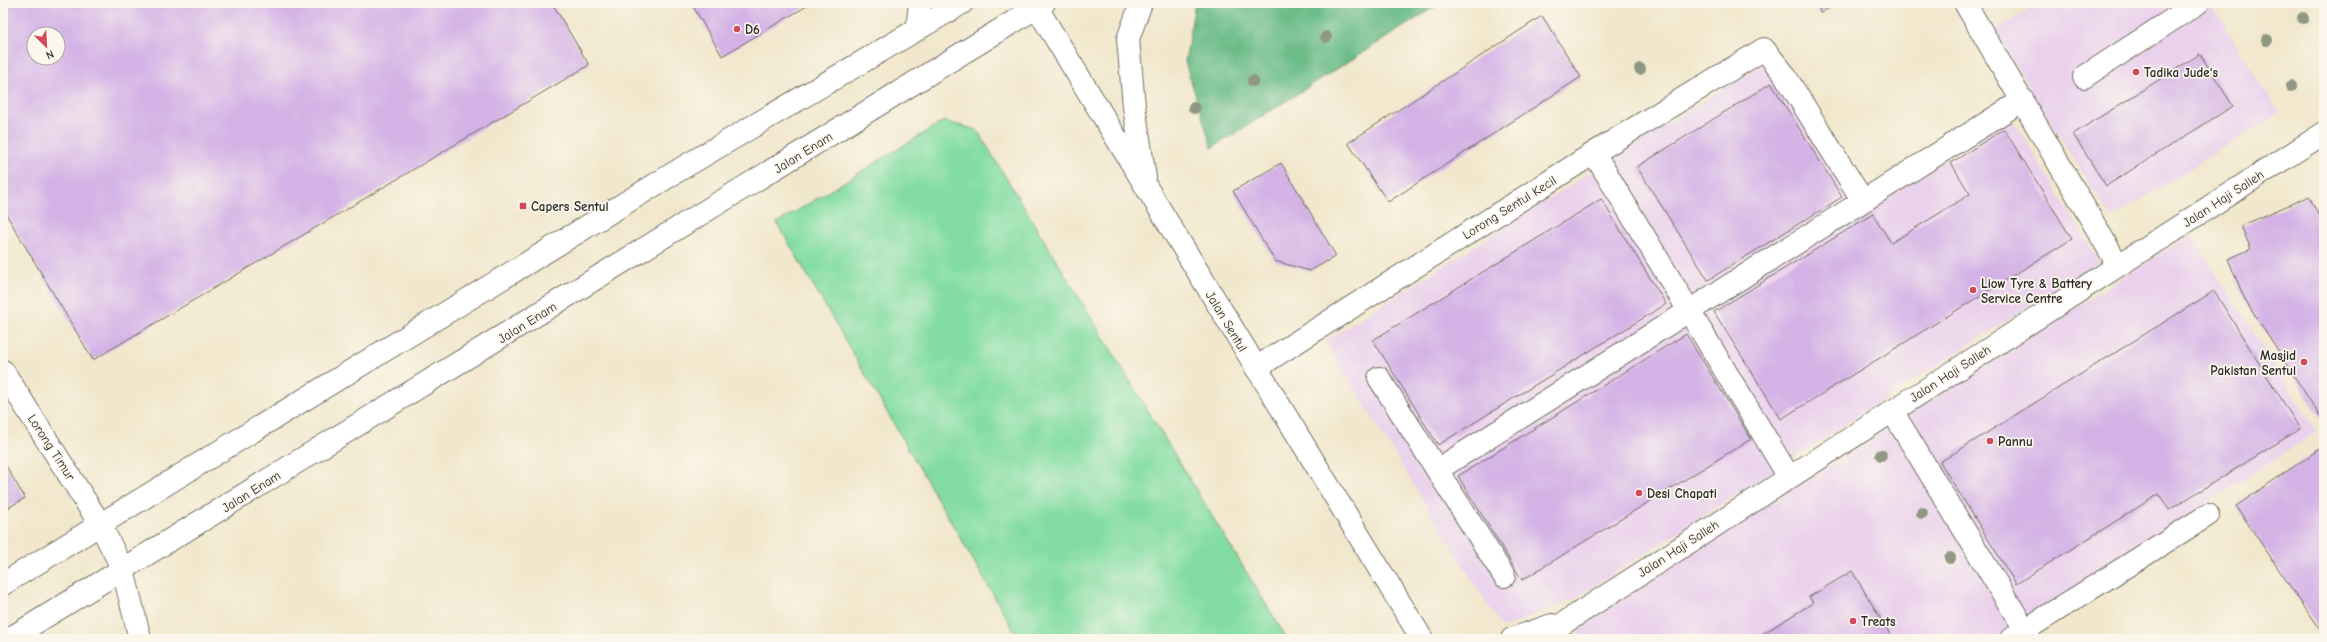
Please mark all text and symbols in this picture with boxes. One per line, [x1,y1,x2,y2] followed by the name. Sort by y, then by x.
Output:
[745,22,760,37] place label: D6
[732,24,742,34] marker: D6
[26,26,66,66] north arrow
[44,47,56,62] text: N
[2144,65,2218,80] place label: Tadika Jude's
[2131,67,2141,77] marker: Tadika Jude's
[771,129,835,176] street label: Jalan Enam
[2180,167,2266,230] street label: Jalan Haji Salleh
[1460,173,1559,242] street label: Lorong Sentul Kecil
[531,199,609,214] place label: Capers Sentul
[518,201,528,211] marker: Capers Sentul
[1981,276,2092,306] place label: Liow Tyre & Battery Service Centre
[1968,285,1978,295] marker: Liow Tyre & Battery Service Centre
[1203,288,1250,354] street label: Jalan Sentul
[495,299,559,346] street label: Jalan Enam
[1907,342,1993,405] street label: Jalan Haji Salleh
[2210,348,2296,378] place label: Masjid Pakistan Sentul
[2299,357,2309,367] marker: Masjid Pakistan Sentul
[25,411,79,484] street label: Lorong Timur
[1998,434,2033,449] place label: Pannu
[1985,436,1995,446] marker: Pannu
[219,468,283,515] street label: Jalan Enam
[1647,486,1717,501] place label: Desi Chapati
[1634,488,1644,498] marker: Desi Chapati
[1635,517,1721,580] street label: Jalan Haji Salleh
[1861,614,1896,629] place label: Treats
[1848,616,1858,626] marker: Treats

